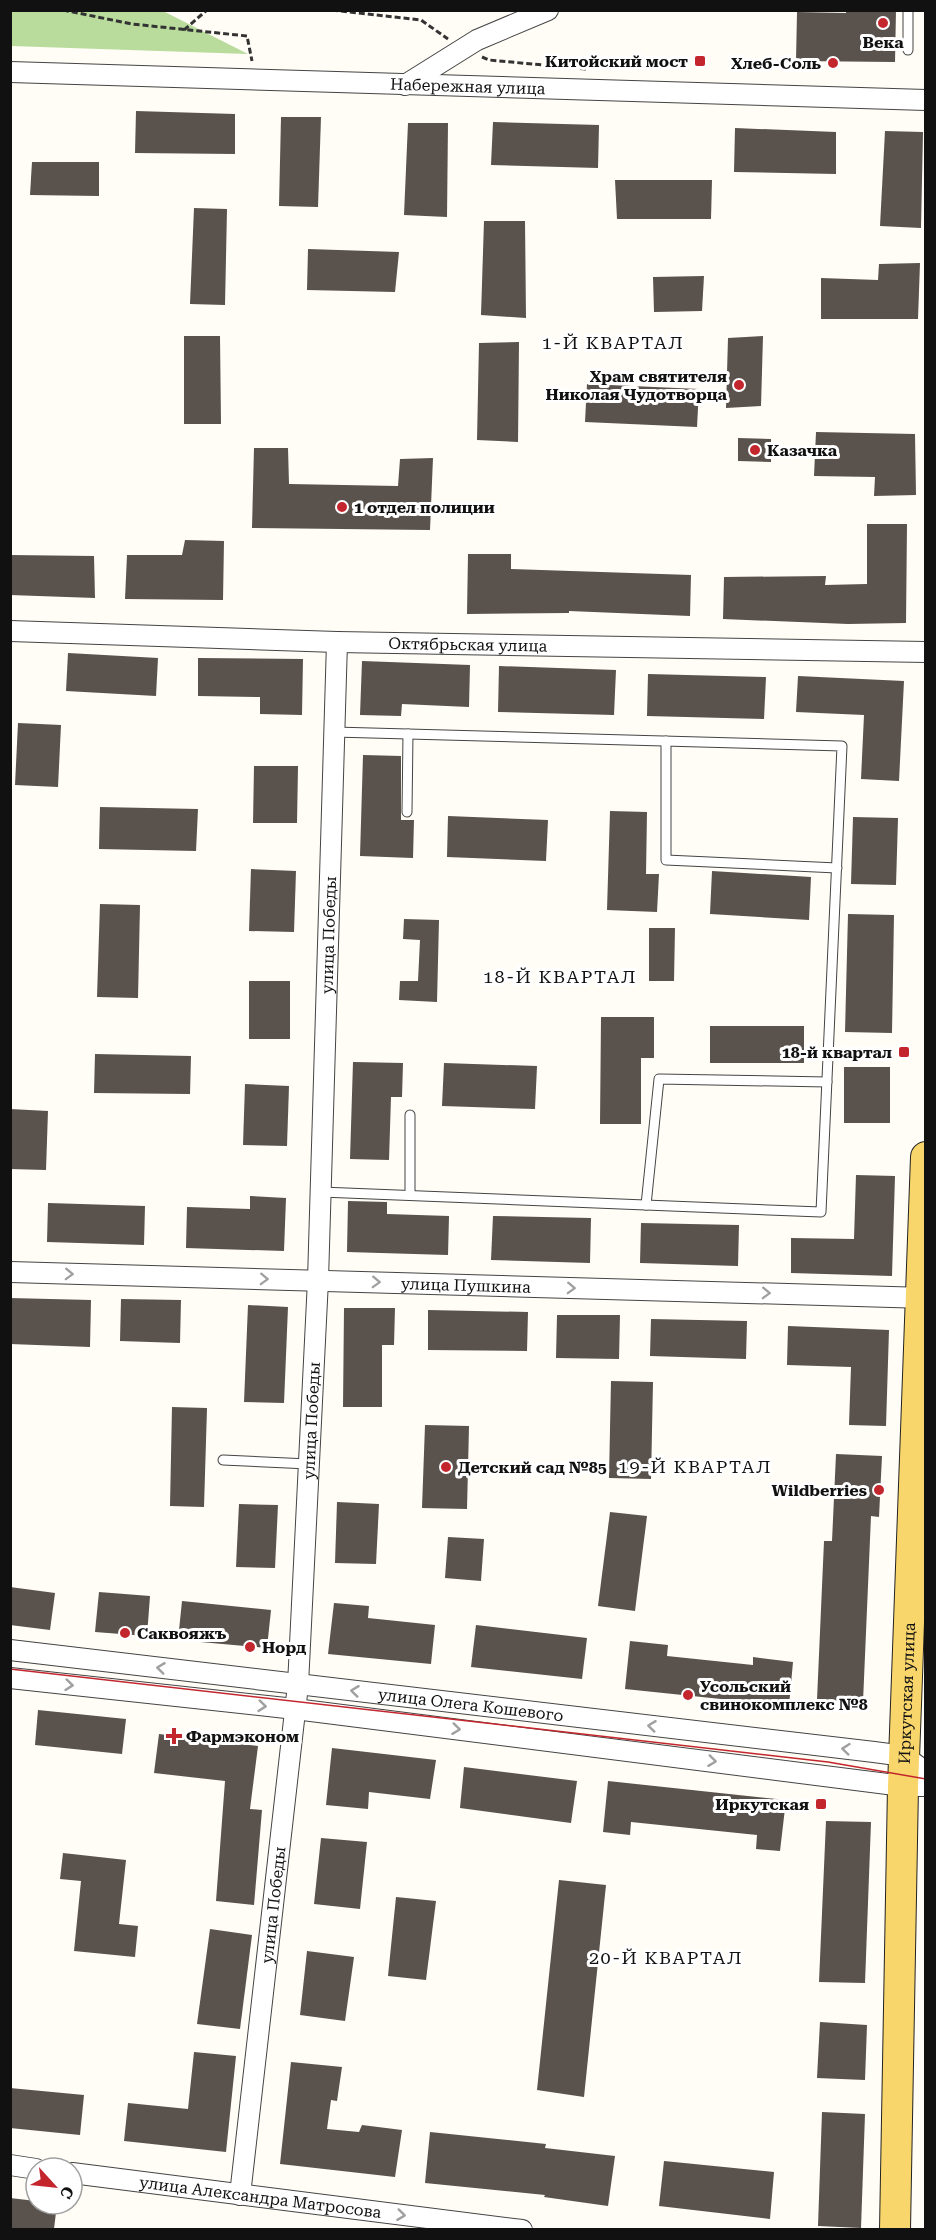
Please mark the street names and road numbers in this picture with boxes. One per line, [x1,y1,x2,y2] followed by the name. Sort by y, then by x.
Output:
[390,75,546,98] street label: Набережная улица
[388,634,548,656] street label: Октябрьская улица
[318,876,340,994] street label: улица Победы
[401,1274,531,1297] street label: улица Пушкина
[299,1361,324,1480] street label: улица Победы
[895,1622,919,1764] street label: Иркутская улица
[377,1685,565,1725] street label: улица Олега Кошевого
[257,1845,290,1964] street label: улица Победы
[138,2173,383,2222] street label: улица Александра Матросова

